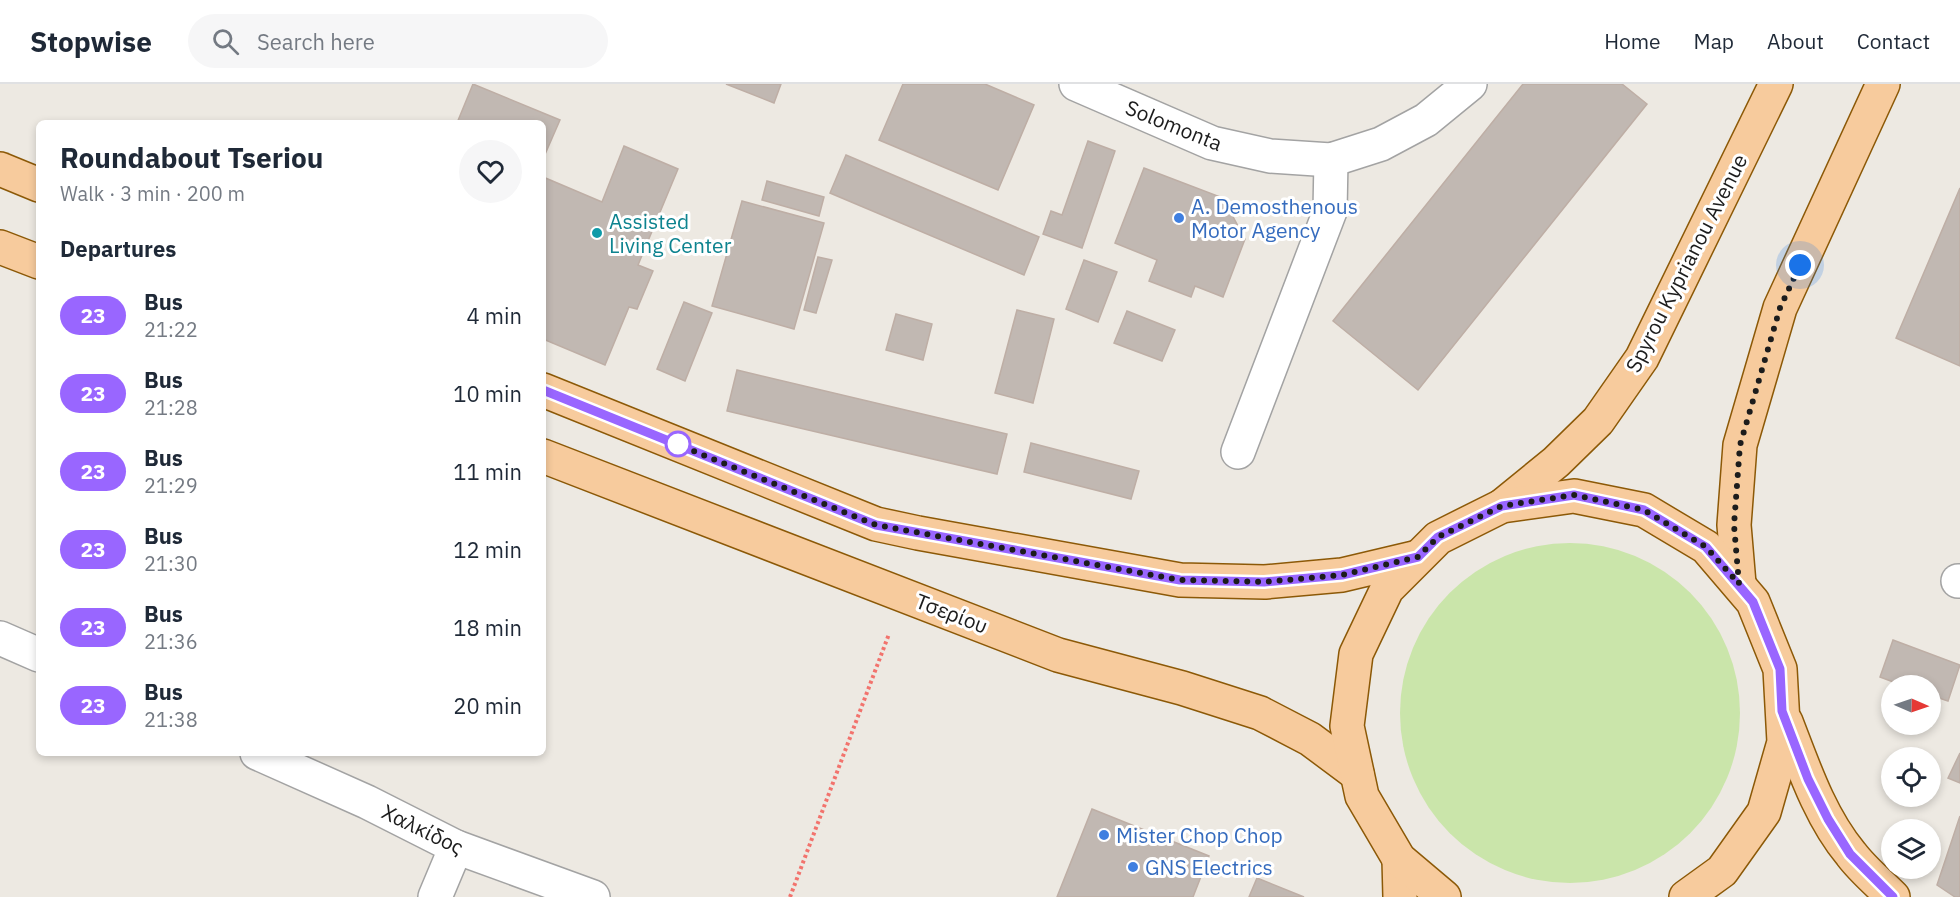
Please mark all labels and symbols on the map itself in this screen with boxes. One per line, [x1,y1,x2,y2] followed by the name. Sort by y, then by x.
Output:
[1121,93,1227,157] street label: Solomonta
[1619,149,1753,377] street label: Spyrou Kyprianou Avenue
[1191,192,1358,244] place label: A. Demosthenous Motor Agency
[609,207,732,259] place label: Assisted Living Center
[1172,211,1186,225] marker: A. Demosthenous Motor Agency
[590,226,604,240] marker: Assisted Living Center
[1785,250,1815,280] your location
[665,431,691,457] unlabelled marker
[912,586,992,640] street label: Τσερίου
[1881,675,1941,735] north arrow
[377,797,469,861] street label: Χαλκίδος
[1116,821,1283,849] place label: Mister Chop Chop
[1097,828,1111,842] marker: Mister Chop Chop
[1145,853,1273,881] place label: GNS Electrics
[1126,860,1140,874] marker: GNS Electrics

